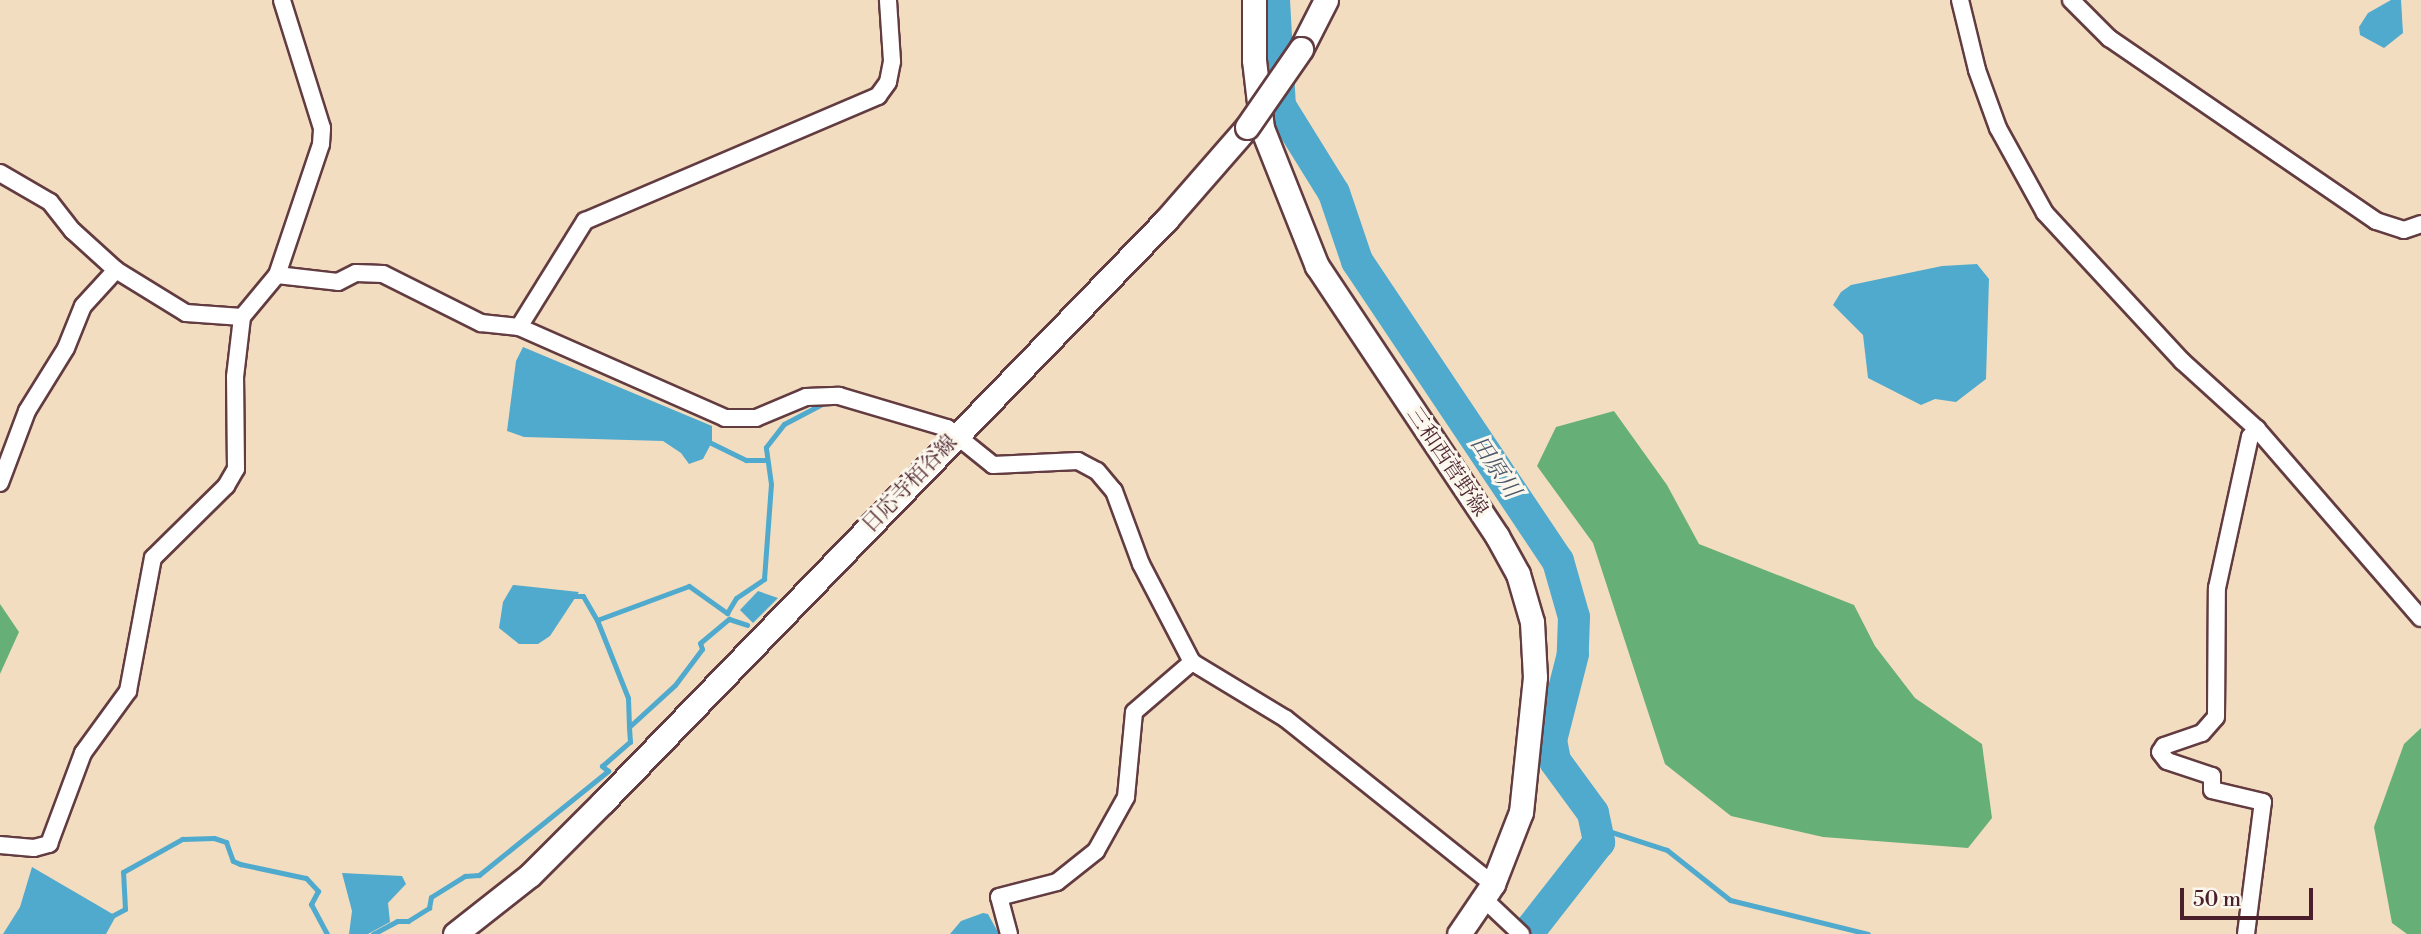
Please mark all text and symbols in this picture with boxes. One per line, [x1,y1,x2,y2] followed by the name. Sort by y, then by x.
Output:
[1401,403,1493,521] street label: 三和西菅野線
[857,430,963,538] street label: 日応寺栢谷線
[1464,431,1526,503] water label: 田原川
[2183,874,2316,918] scale bar
[2193,887,2241,913] text: 50 m

